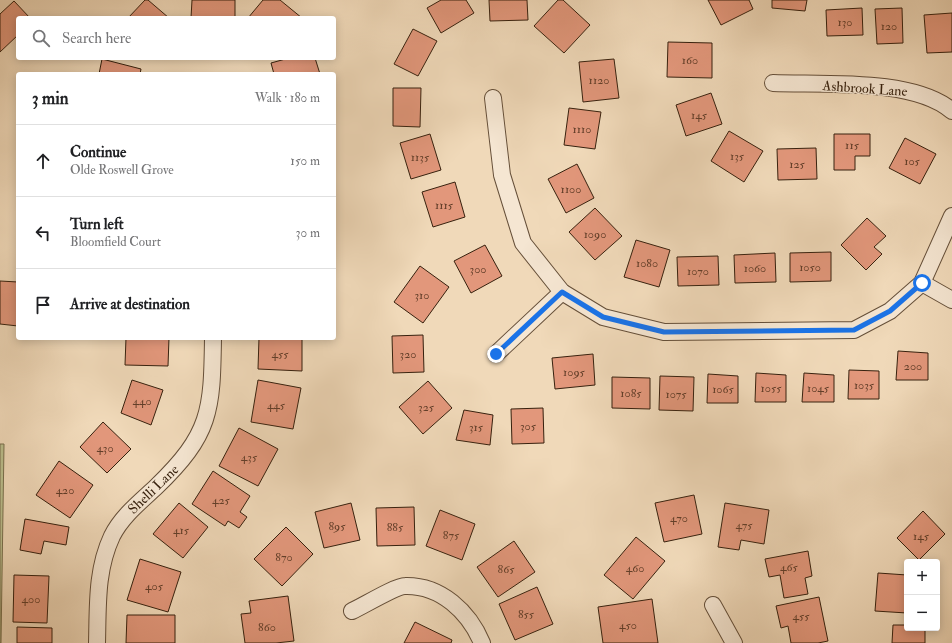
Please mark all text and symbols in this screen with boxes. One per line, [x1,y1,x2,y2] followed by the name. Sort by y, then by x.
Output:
[837,15,853,30] house number: 130
[16,16,336,60] search box
[881,19,897,34] house number: 120
[30,27,52,49] icon: search
[62,29,131,48] text: Search here
[682,53,698,68] house number: 160
[589,73,609,88] house number: 1120
[821,77,908,100] street label: Ashbrook Lane
[32,88,69,109] text: 3 min
[255,90,320,106] text: Walk · 180 m
[691,108,708,123] house number: 145
[573,122,591,137] house number: 1110
[845,138,860,153] house number: 115
[70,143,126,162] text: Continue
[730,149,745,164] house number: 135
[32,150,54,172] icon: ahead
[411,150,430,165] house number: 1135
[290,153,320,169] text: 150 m
[904,154,921,169] house number: 105
[789,157,806,172] house number: 125
[70,162,174,178] text: Olde Roswell Grove
[561,182,581,197] house number: 1100
[435,198,454,213] house number: 1115
[70,215,124,234] text: Turn left
[32,222,54,244] icon: left
[296,225,320,241] text: 30 m
[584,227,606,242] house number: 1090
[70,234,161,250] text: Bloomfield Court
[636,256,658,271] house number: 1080
[799,260,821,275] house number: 1050
[744,261,766,276] house number: 1060
[470,262,486,277] house number: 300
[687,264,709,279] house number: 1070
[913,274,931,292] route start
[415,288,429,303] house number: 310
[32,294,54,316] icon: arrive
[70,295,190,314] text: Arrive at destination
[487,345,505,363] route end
[271,347,289,362] house number: 455
[400,347,416,362] house number: 320
[904,359,922,374] house number: 200
[563,365,586,380] house number: 1095
[854,378,875,393] house number: 1035
[761,381,782,396] house number: 1055
[807,381,830,396] house number: 1045
[712,382,735,397] house number: 1065
[620,386,642,401] house number: 1085
[665,387,687,402] house number: 1075
[132,394,152,409] house number: 440
[267,398,286,413] house number: 445
[418,400,435,415] house number: 325
[520,419,537,434] house number: 305
[469,420,484,435] house number: 315
[96,441,114,456] house number: 430
[241,450,258,465] house number: 435
[124,461,182,518] street label: Shelli Lane
[56,483,74,498] house number: 420
[212,493,231,508] house number: 425
[670,511,688,526] house number: 470
[736,518,753,533] house number: 475
[328,519,346,534] house number: 895
[387,520,404,535] house number: 885
[173,523,190,538] house number: 415
[443,528,460,543] house number: 875
[913,529,930,544] house number: 145
[275,550,293,565] house number: 870
[904,559,940,631] map controls
[904,559,940,595] button: +
[780,560,799,575] house number: 465
[626,561,644,576] house number: 460
[498,562,515,577] house number: 865
[145,579,164,594] house number: 405
[22,592,40,607] house number: 400
[904,595,940,631] button: −
[518,607,535,622] house number: 855
[792,609,810,624] house number: 455
[619,618,637,633] house number: 450
[258,620,276,635] house number: 860

